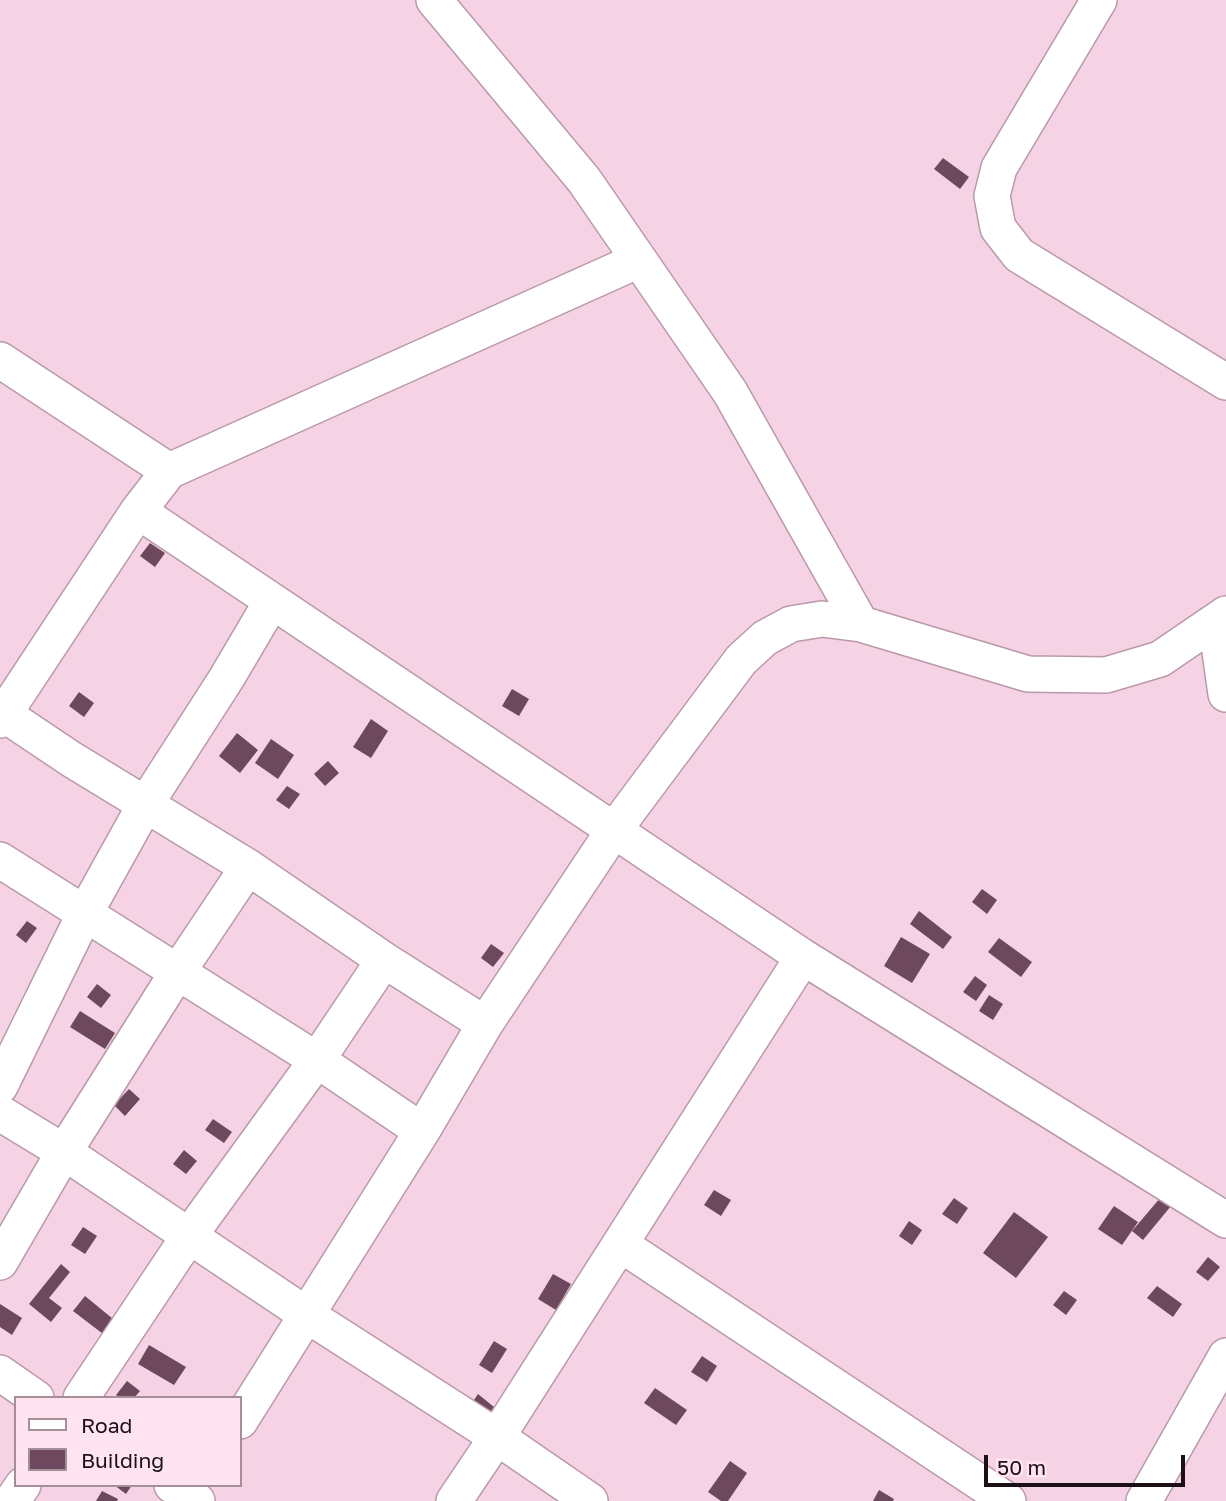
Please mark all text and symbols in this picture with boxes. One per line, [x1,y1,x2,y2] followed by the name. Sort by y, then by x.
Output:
[14,1396,242,1487] legend
[81,1412,132,1438] text: Road
[988,1442,1189,1486] scale bar
[81,1447,164,1473] text: Building
[997,1454,1046,1480] text: 50 m

